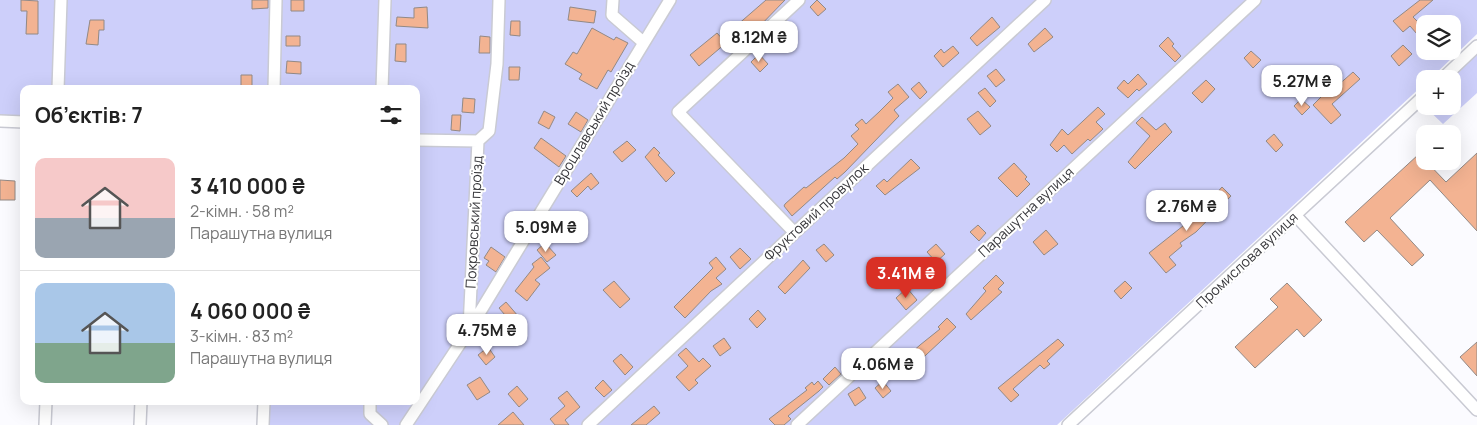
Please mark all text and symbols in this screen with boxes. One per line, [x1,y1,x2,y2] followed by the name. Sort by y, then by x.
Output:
[1416,15,1461,170] map controls
[1416,15,1461,60] button: layers
[713,20,805,63] pin: 8.12M ₴
[731,26,787,48] text: 8.12M ₴
[549,57,638,188] street label: Вроцлавський проїзд
[1256,64,1348,107] pin: 5.27M ₴
[1272,70,1332,92] text: 5.27M ₴
[1416,70,1461,115] button: +
[35,101,143,129] text: Об’єктів: 7
[377,101,405,129] icon: filters
[1416,125,1461,170] button: −
[461,155,486,289] street label: Покровський проїзд
[759,158,873,265] street label: Фруктовий провулок
[974,162,1078,261] street label: Парашутна вулиця
[190,172,305,200] text: 3 410 000 ₴
[75,178,135,238] icon: home
[1141,190,1233,232] pin: 2.76M ₴
[1157,195,1217,217] text: 2.76M ₴
[190,200,294,222] text: 2-кімн. · 58 m²
[1192,207,1302,312] street label: Промислова вулиця
[500,210,592,253] pin: 5.09M ₴
[515,216,577,238] text: 5.09M ₴
[190,222,332,244] text: Парашутна вулиця
[860,256,952,299] pin: 3.41M ₴
[877,262,935,284] text: 3.41M ₴
[190,297,311,325] text: 4 060 000 ₴
[75,303,135,363] icon: home
[441,314,533,356] pin: 4.75M ₴
[457,319,517,341] text: 4.75M ₴
[190,325,293,347] text: 3-кімн. · 83 m²
[190,347,332,369] text: Парашутна вулиця
[837,348,929,390] pin: 4.06M ₴
[852,353,914,375] text: 4.06M ₴

